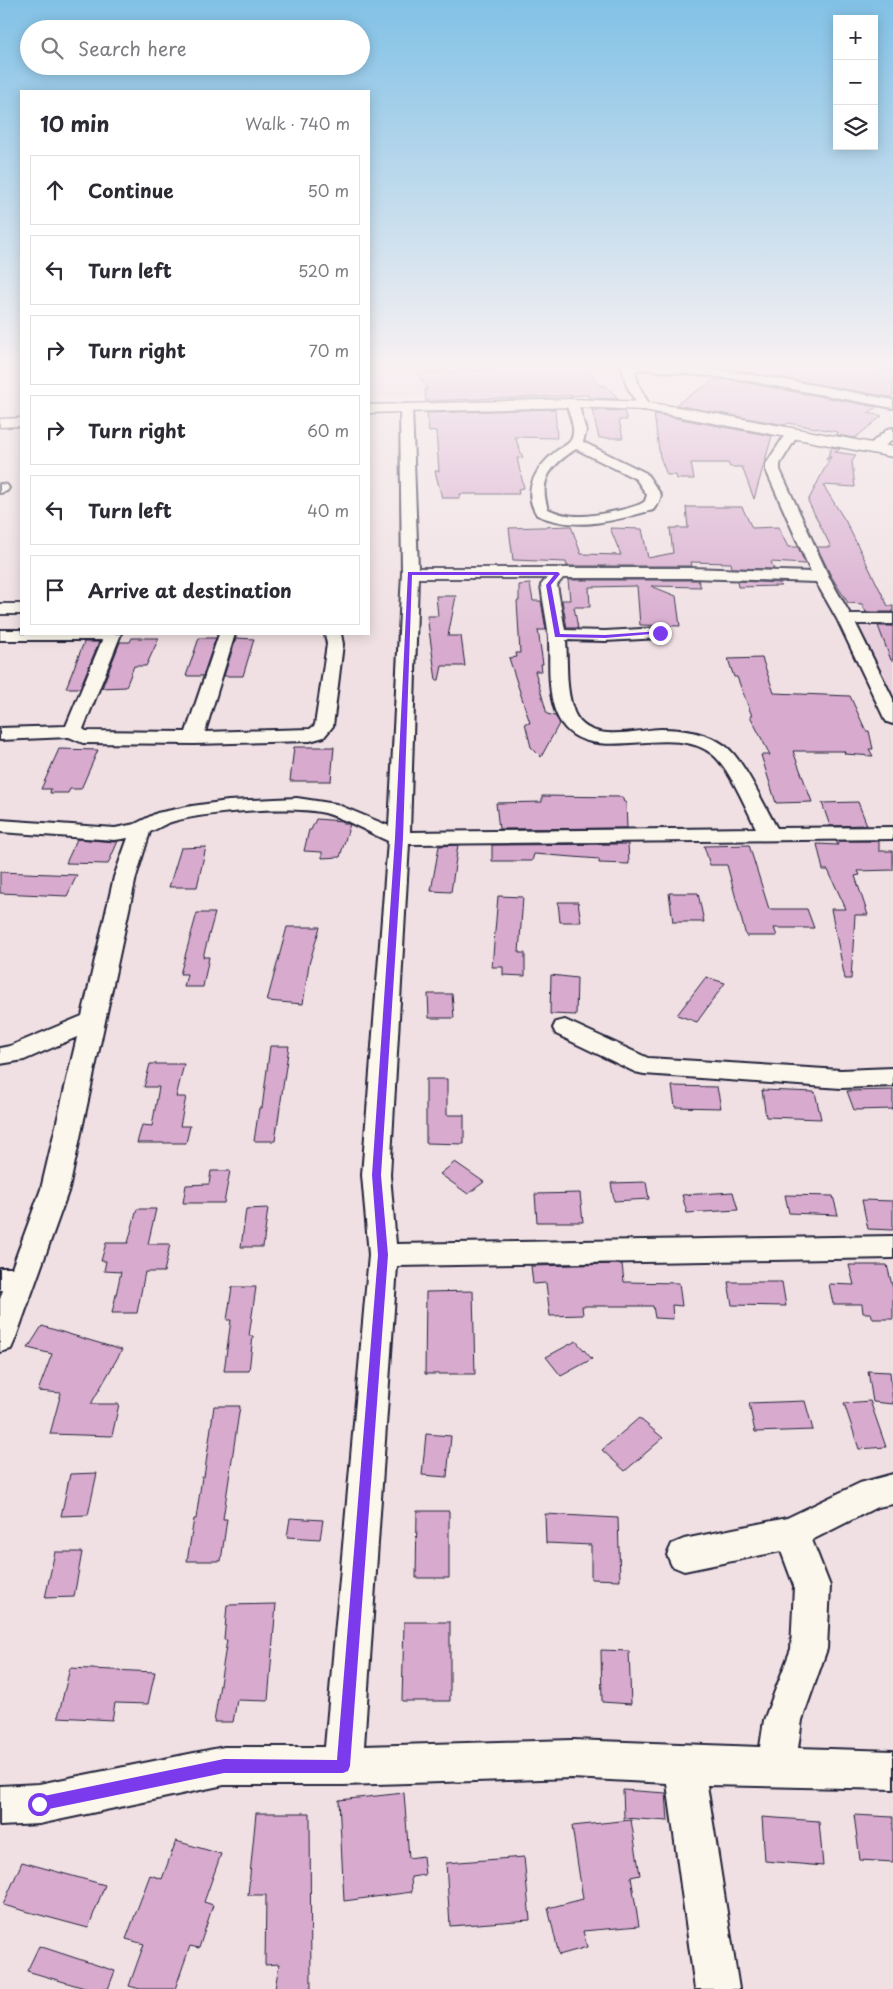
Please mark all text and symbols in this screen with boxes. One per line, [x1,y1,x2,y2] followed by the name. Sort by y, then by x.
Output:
[833,15,878,150] map controls
[833,15,878,60] button: +
[20,20,370,75] search box
[38,34,66,62] icon: search
[78,34,187,62] text: Search here
[833,60,878,105] button: −
[833,105,878,150] button: layers
[40,107,110,139] text: 10 min
[245,111,350,135] text: Walk · 740 m
[41,176,69,204] icon: ahead
[88,176,174,204] text: Continue
[308,178,349,202] text: 50 m
[41,256,69,284] icon: left
[88,256,172,284] text: Turn left
[298,258,349,282] text: 520 m
[41,336,69,364] icon: right
[88,336,186,364] text: Turn right
[309,338,349,362] text: 70 m
[41,416,69,444] icon: right
[88,416,186,444] text: Turn right
[307,418,349,442] text: 60 m
[41,496,69,524] icon: left
[88,496,172,524] text: Turn left
[307,498,349,522] text: 40 m
[41,576,69,604] icon: arrive
[88,576,292,604] text: Arrive at destination
[649,622,672,645] route end
[28,1793,51,1816] route start

